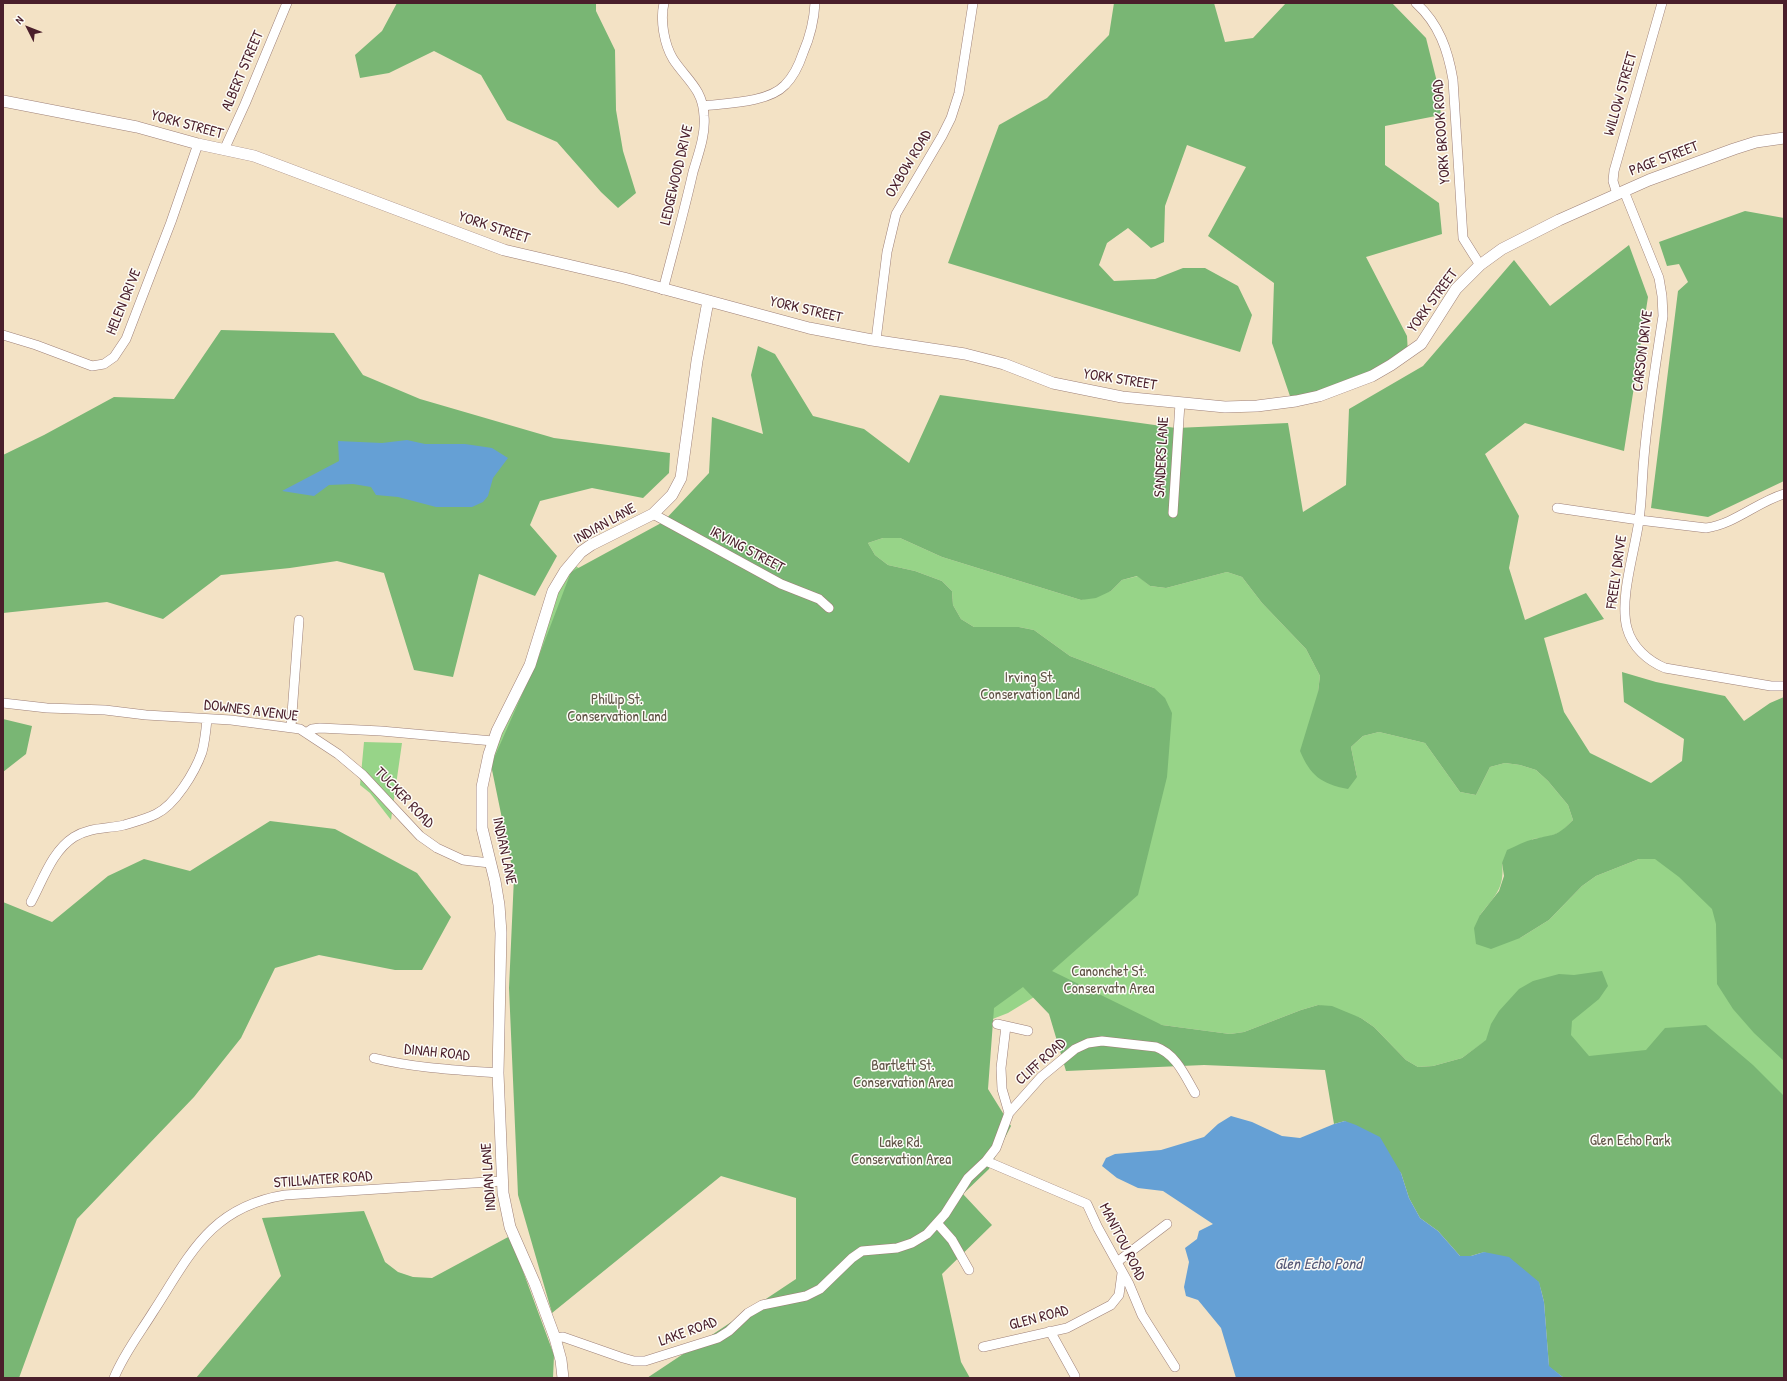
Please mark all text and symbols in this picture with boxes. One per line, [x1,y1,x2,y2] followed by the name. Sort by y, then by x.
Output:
[8,8,48,48] north arrow
[12,13,26,27] text: N
[218,28,268,114] street label: ALBERT STREET
[1601,50,1641,138] street label: WILLOW STREET
[1429,79,1455,185] street label: YORK BROOK ROAD
[149,107,225,143] street label: YORK STREET
[657,123,697,227] street label: LEDGEWOOD DRIVE
[882,127,936,201] street label: OXBOW ROAD
[1627,138,1701,180] street label: PAGE STREET
[456,208,532,248] street label: YORK STREET
[103,266,145,338] street label: HELEN DRIVE
[1404,266,1462,336] street label: YORK STREET
[768,293,844,327] street label: YORK STREET
[1629,309,1657,393] street label: CARSON DRIVE
[1082,365,1158,395] street label: YORK STREET
[1151,416,1173,498] street label: SANDERS LANE
[571,500,639,548] street label: INDIAN LANE
[707,523,787,577] street label: IRVING STREET
[1603,534,1631,610] street label: FREELY DRIVE
[980,669,1080,704] park label: Irving St. Conservation Land
[567,691,667,726] park label: Phillip St. Conservation Land
[203,696,299,726] street label: DOWNES AVENUE
[370,764,438,832] street label: TUCKER ROAD
[488,816,520,886] street label: INDIAN LANE
[1064,963,1154,998] park label: Canonchet St. Conservatn Area
[1012,1035,1070,1089] street label: CLIFF ROAD
[403,1041,471,1065] street label: DINAH ROAD
[853,1057,953,1092] park label: Bartlett St. Conservation Area
[1590,1132,1670,1150] park label: Glen Echo Park
[851,1134,951,1169] park label: Lake Rd. Conservation Area
[478,1142,500,1212] street label: INDIAN LANE
[273,1168,373,1192] street label: STILLWATER ROAD
[1095,1200,1149,1284] street label: MANITOU ROAD
[1275,1255,1361,1275] water label: Glen Echo Pond
[1007,1301,1071,1335] street label: GLEN ROAD
[657,1313,719,1351] street label: LAKE ROAD

